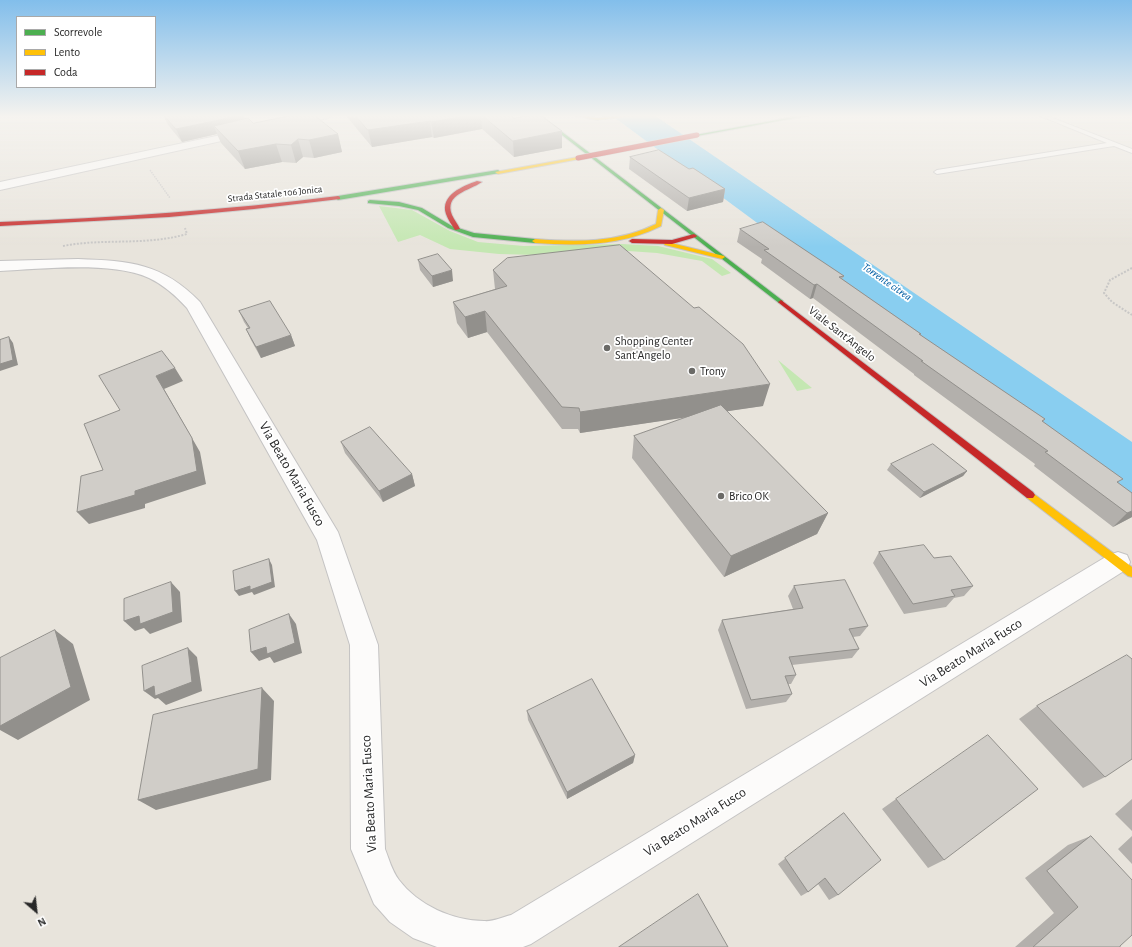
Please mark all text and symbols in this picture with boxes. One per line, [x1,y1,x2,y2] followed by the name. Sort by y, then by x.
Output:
[16,16,156,88] legend
[54,26,102,38] text: Scorrevole
[54,46,80,58] text: Lento
[54,66,78,78] text: Coda
[227,183,323,205] street label: Strada Statale 106 Jonica
[860,260,914,304] water label: Torrente citrea
[806,303,878,365] street label: Viale Sant'Angelo
[615,334,693,362] place label: Shopping Center Sant'Angelo
[602,343,612,353] marker: Shopping Center Sant'Angelo
[700,364,726,378] place label: Trony
[687,366,697,376] marker: Trony
[255,419,329,529] street label: Via Beato Maria Fusco
[729,489,769,503] place label: Brico OK
[716,491,726,501] marker: Brico OK
[917,615,1025,691] street label: Via Beato Maria Fusco
[358,735,380,853] street label: Via Beato Maria Fusco
[641,784,749,860] street label: Via Beato Maria Fusco
[16,891,56,931] north arrow
[36,915,48,929] text: N

